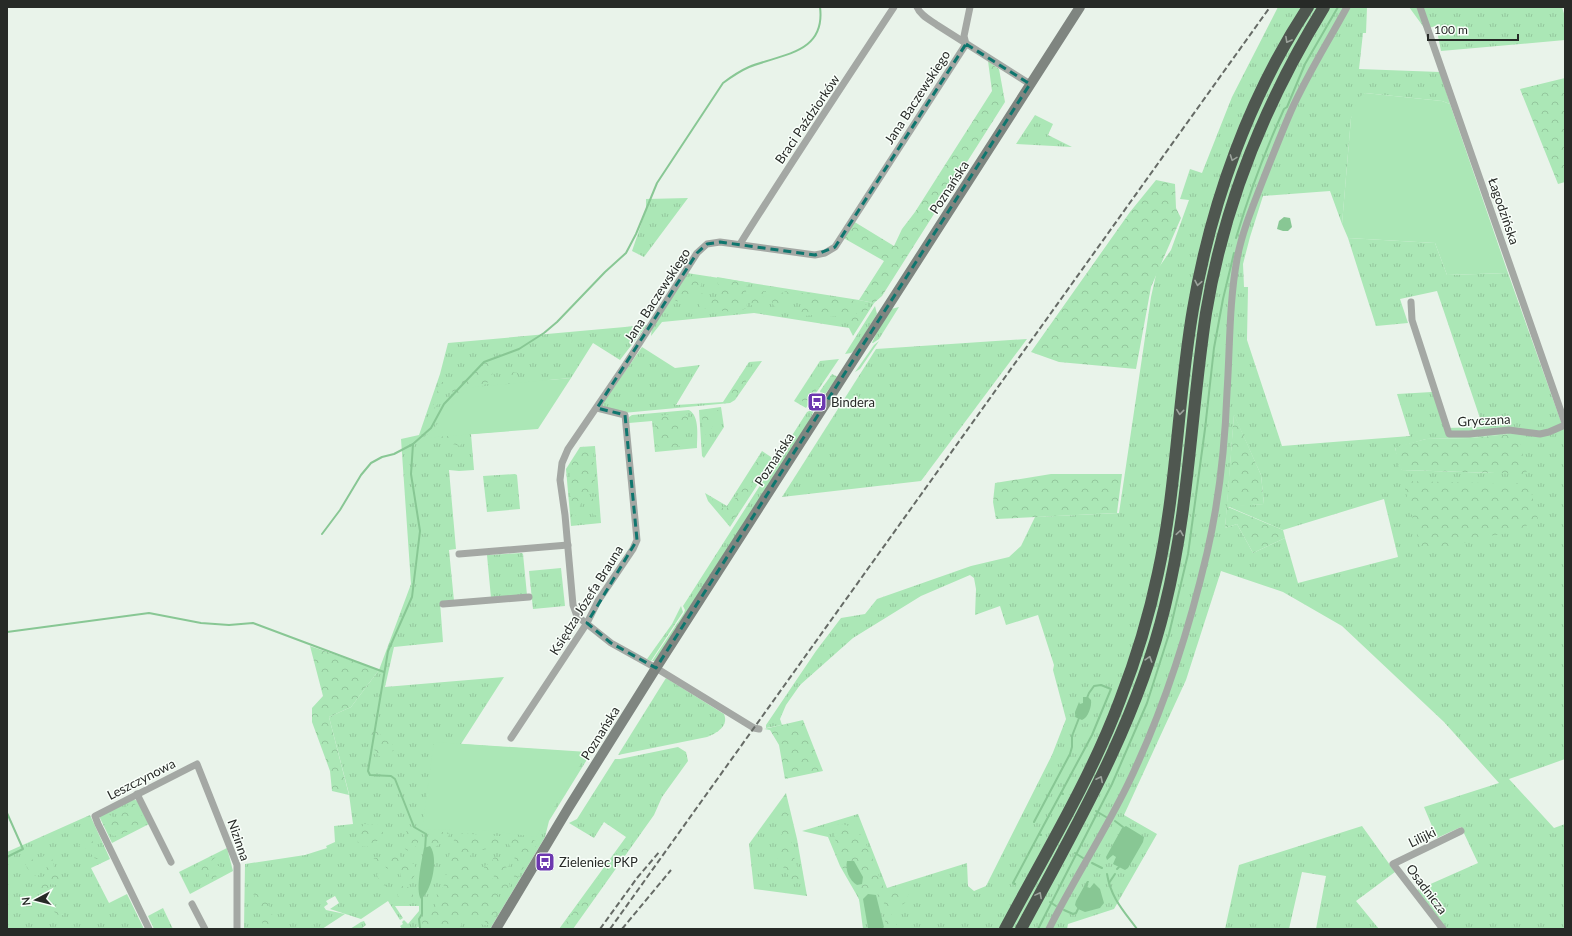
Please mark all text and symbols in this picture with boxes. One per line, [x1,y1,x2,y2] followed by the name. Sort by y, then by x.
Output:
[1428,16,1518,42] scale bar
[1434,22,1468,37] text: 100 m
[1285,36,1292,43] one-way arrow
[881,47,953,147] street label: Jana Baczewskiego
[771,71,843,167] street label: Braci Paździorków
[1230,155,1238,162] one-way arrow
[926,157,972,217] street label: Poznańska
[1485,176,1523,246] street label: Łagodzińska
[621,245,693,345] street label: Jana Baczewskiego
[1194,280,1203,286] one-way arrow
[806,391,828,413] bus stop icon: Bindera
[831,394,875,410] place label: Bindera
[1176,409,1185,415] one-way arrow
[1457,411,1511,429] street label: Gryczana
[751,429,797,489] street label: Poznańska
[1175,530,1184,536] one-way arrow
[546,542,626,658] street label: Księdza Józefa Brauna
[1145,656,1153,663] one-way arrow
[577,703,623,763] street label: Poznańska
[104,755,178,803] street label: Leszczynowa
[1095,776,1103,784] one-way arrow
[224,817,254,863] street label: Nizinna
[1406,823,1438,851] street label: Lilijki
[534,851,556,873] bus stop icon: Zieleniec PKP
[559,854,638,870] place label: Zieleniec PKP
[1403,861,1451,917] street label: Osadnicza
[16,880,56,920] north arrow
[1035,891,1042,899] one-way arrow
[19,896,33,906] text: N

